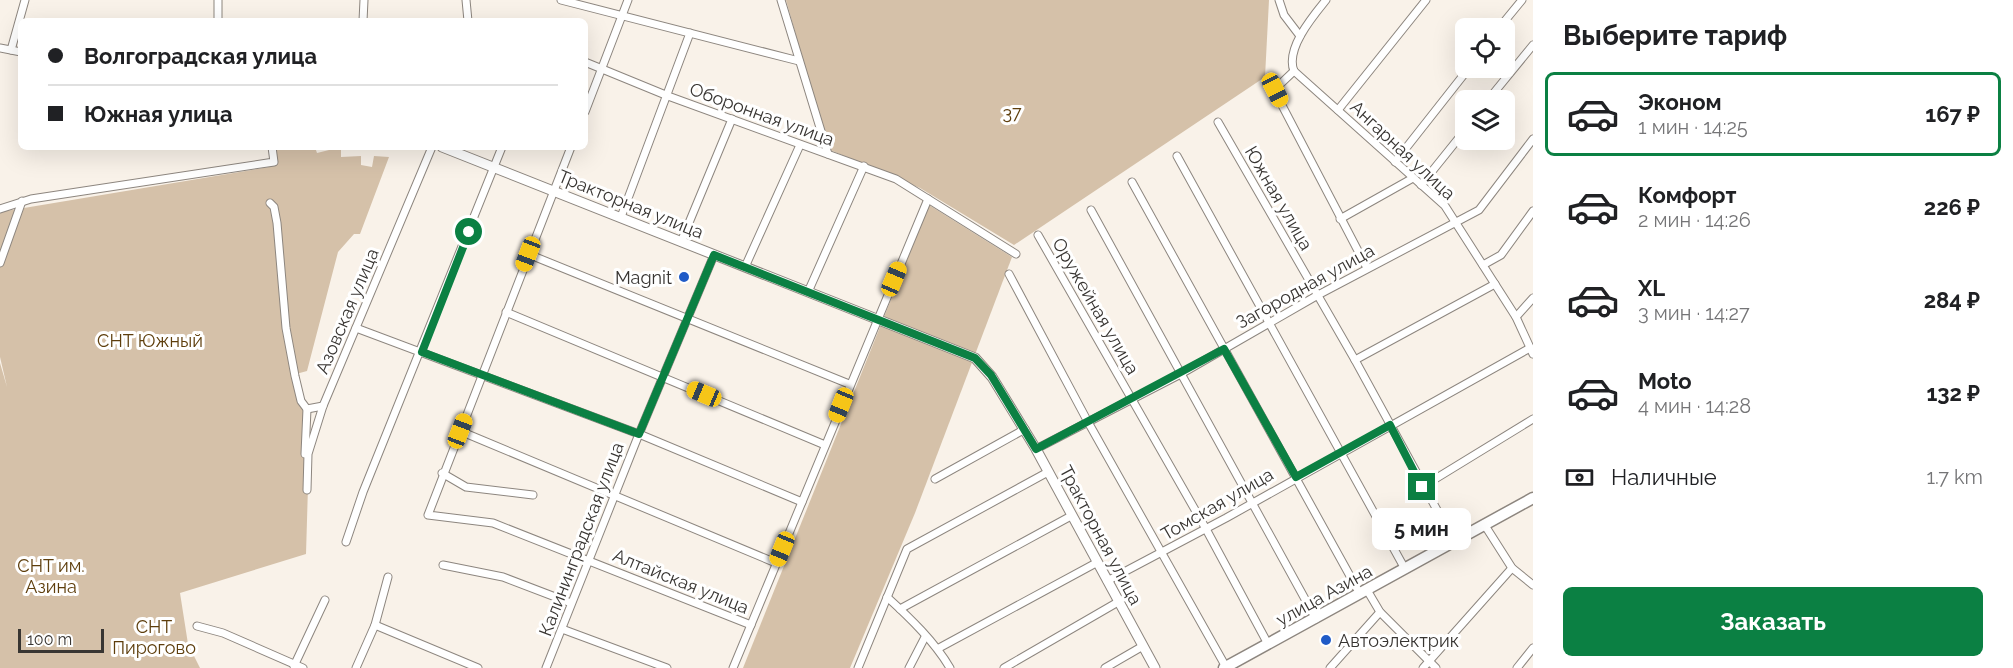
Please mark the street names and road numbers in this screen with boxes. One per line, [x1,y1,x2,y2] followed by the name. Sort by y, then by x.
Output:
[687,78,837,150] street label: Оборонная улица
[1346,96,1460,204] street label: Ангарная улица
[1241,142,1317,254] street label: Южная улица
[555,165,707,243] street label: Тракторная улица
[1048,234,1144,378] street label: Оружейная улица
[1232,239,1378,333] street label: Загородная улица
[311,245,383,377] street label: Азовская улица
[534,439,628,639] street label: Калининградская улица
[1055,462,1147,608] street label: Тракторная улица
[1157,463,1277,545] street label: Томская улица
[610,544,752,618] street label: Алтайская улица
[1272,560,1376,630] street label: улица Азина

